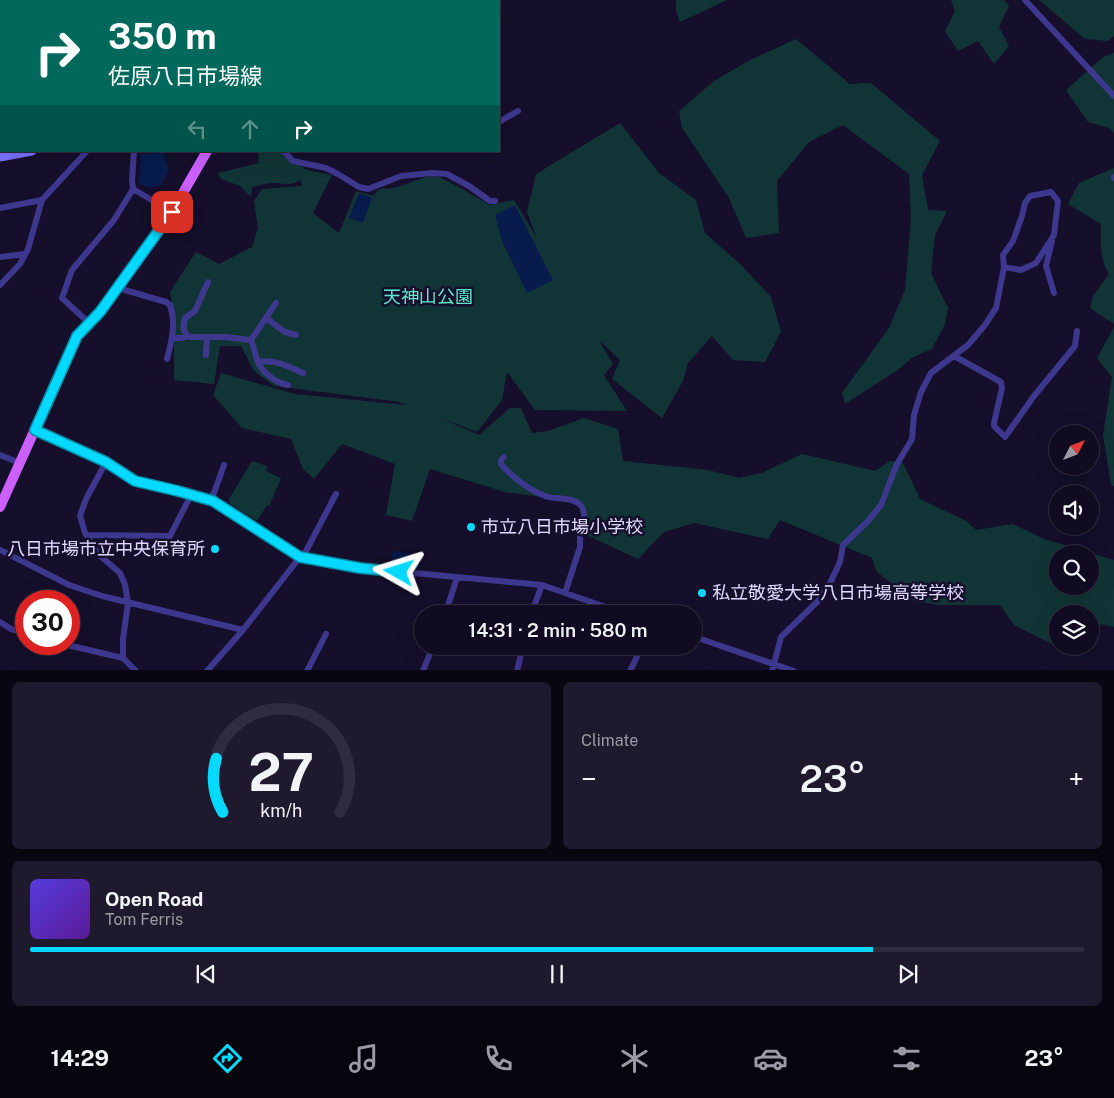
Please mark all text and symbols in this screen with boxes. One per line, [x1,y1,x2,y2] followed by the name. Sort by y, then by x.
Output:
[108,16,217,57] text: 350 m
[25,20,90,85] icon: right
[108,63,262,89] text: 佐原八日市場線
[183,115,211,143] icon: left
[236,115,264,143] icon: ahead
[289,115,317,143] icon: right
[151,191,193,233] pin
[158,198,186,226] icon: arrive
[383,286,473,307] park label: 天神山公園
[1049,425,1099,475] north arrow
[1049,425,1099,655] map controls
[1049,485,1099,535] button: sound
[481,516,643,537] place label: 市立八日市場小学校
[465,521,477,533] marker: 市立八日市場小学校
[7,538,205,559] place label: 八日市場市立中央保育所
[209,543,221,555] marker: 八日市場市立中央保育所
[372,545,424,597] position arrow
[1049,545,1099,595] button: search
[712,582,964,603] place label: 私立敬愛大学八日市場高等学校
[696,587,708,599] marker: 私立敬愛大学八日市場高等学校
[15,590,80,655] speed limit sign: 30
[1049,605,1099,655] button: layers
[468,619,648,641] text: 14:31 · 2 min · 580 m
[581,731,638,750] text: Climate
[249,742,314,803] text: 27
[800,756,865,801] text: 23°
[581,762,597,795] text: −
[1068,762,1084,795] text: +
[260,800,303,821] text: km/h
[105,888,203,910] text: Open Road
[105,910,183,929] text: Tom Ferris
[192,960,220,988] icon: previous
[543,960,571,988] icon: pause
[894,960,922,988] icon: next
[210,1041,245,1076] icon: directions
[346,1041,381,1076] icon: music
[481,1041,516,1076] icon: phone
[617,1041,652,1076] icon: climate
[753,1041,788,1076] icon: car
[889,1041,924,1076] icon: filters
[50,1045,109,1071] text: 14:29
[1025,1045,1064,1071] text: 23°

